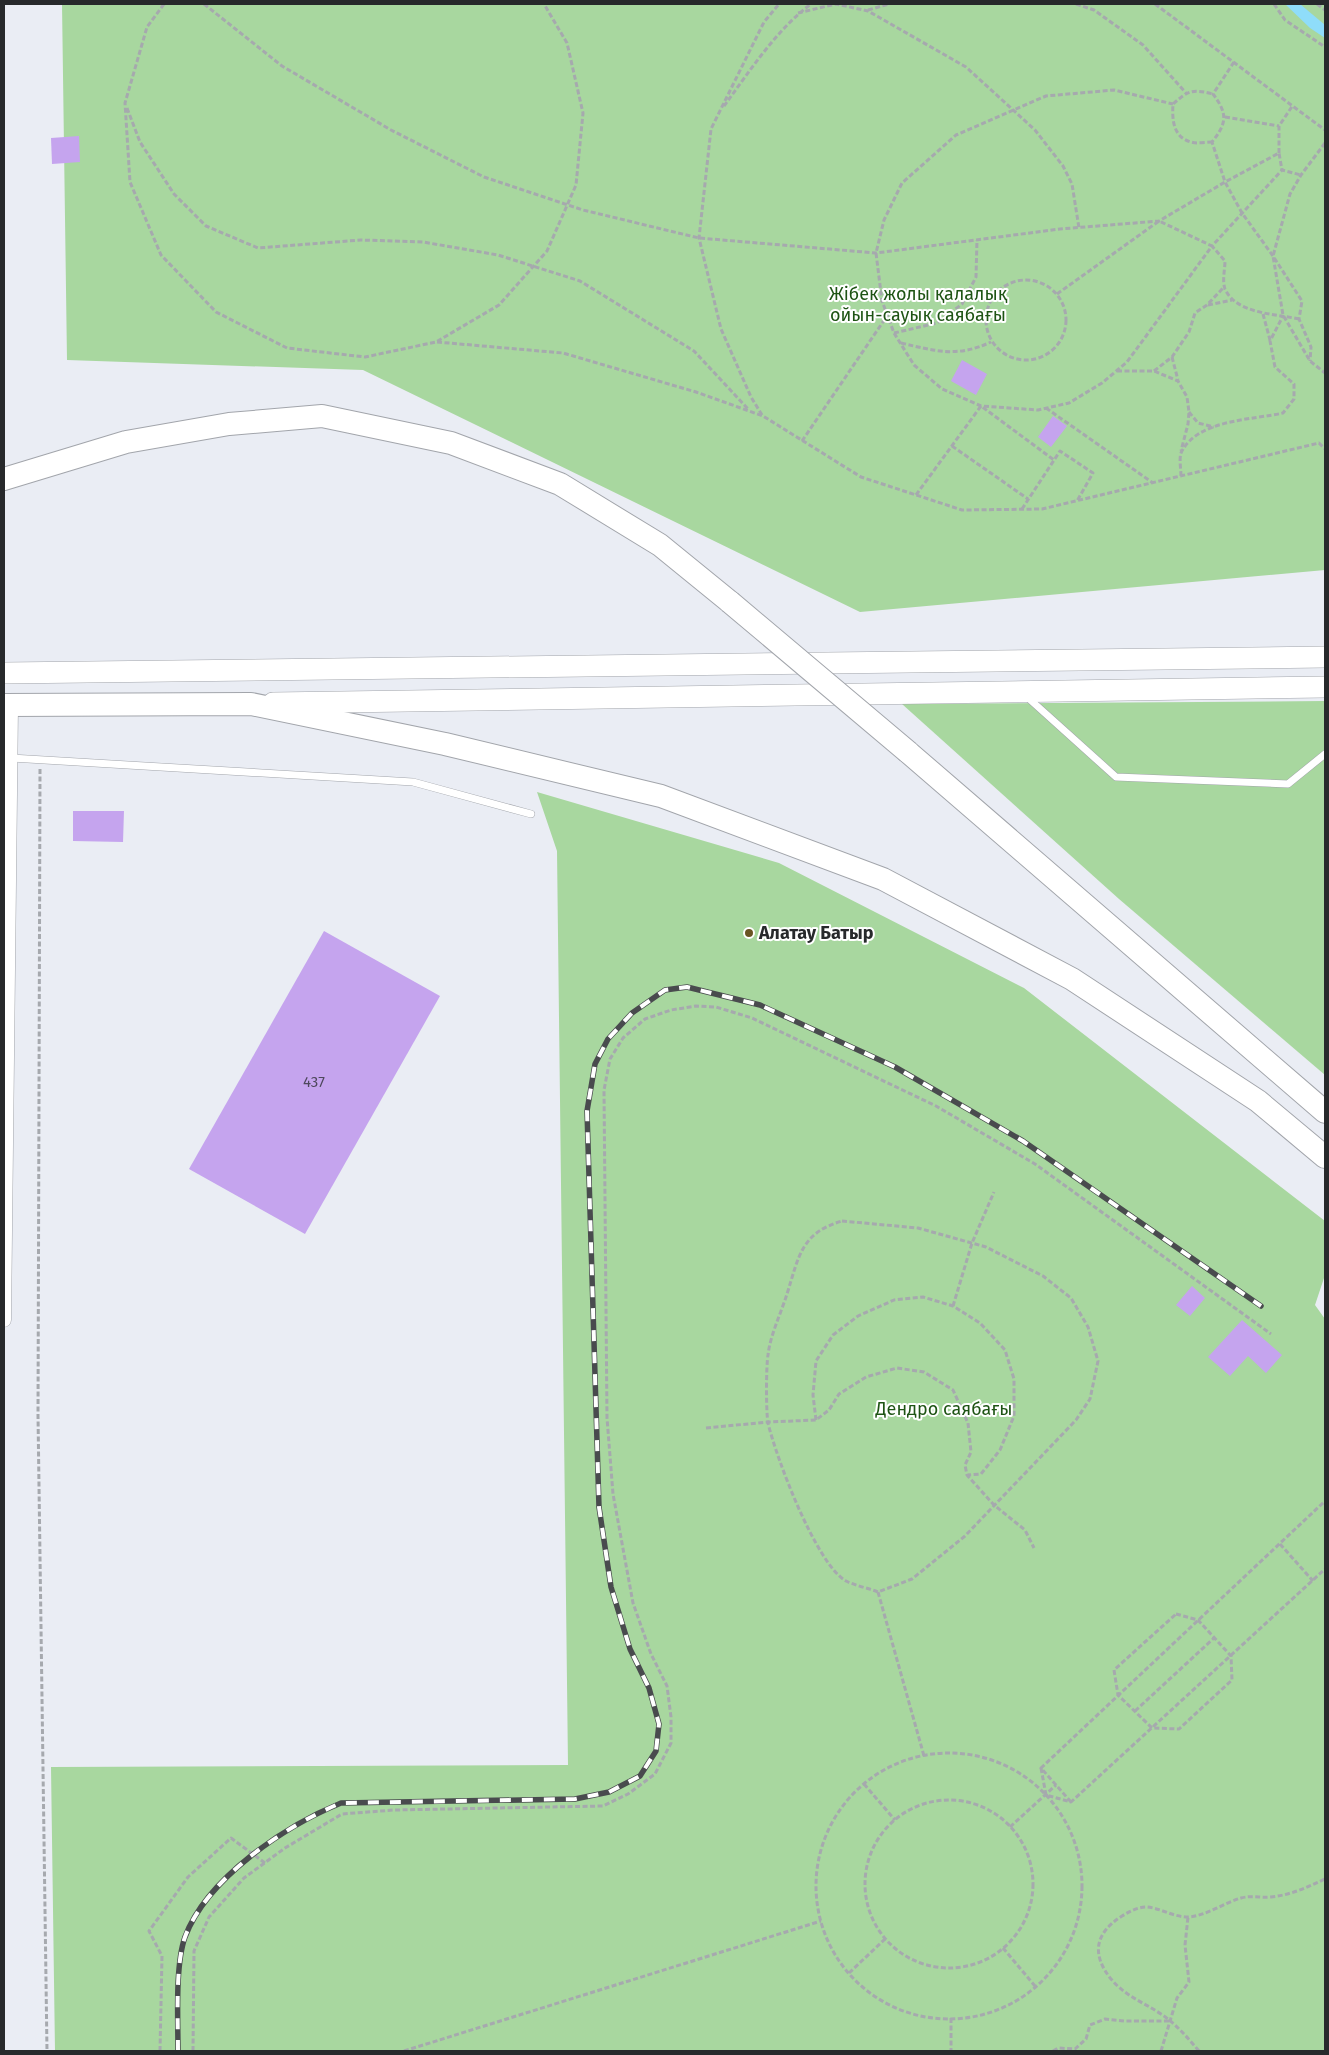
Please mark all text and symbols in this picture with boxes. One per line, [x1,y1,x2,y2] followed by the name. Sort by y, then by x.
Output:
[829,283,1008,326] park label: Жібек жолы қалалық ойын-сауық саябағы
[758,922,874,944] place label: Алатау Батыр
[743,927,755,939] marker: Алатау Батыр
[303,1073,325,1091] house number: 437
[875,1398,1012,1420] park label: Дендро саябағы

